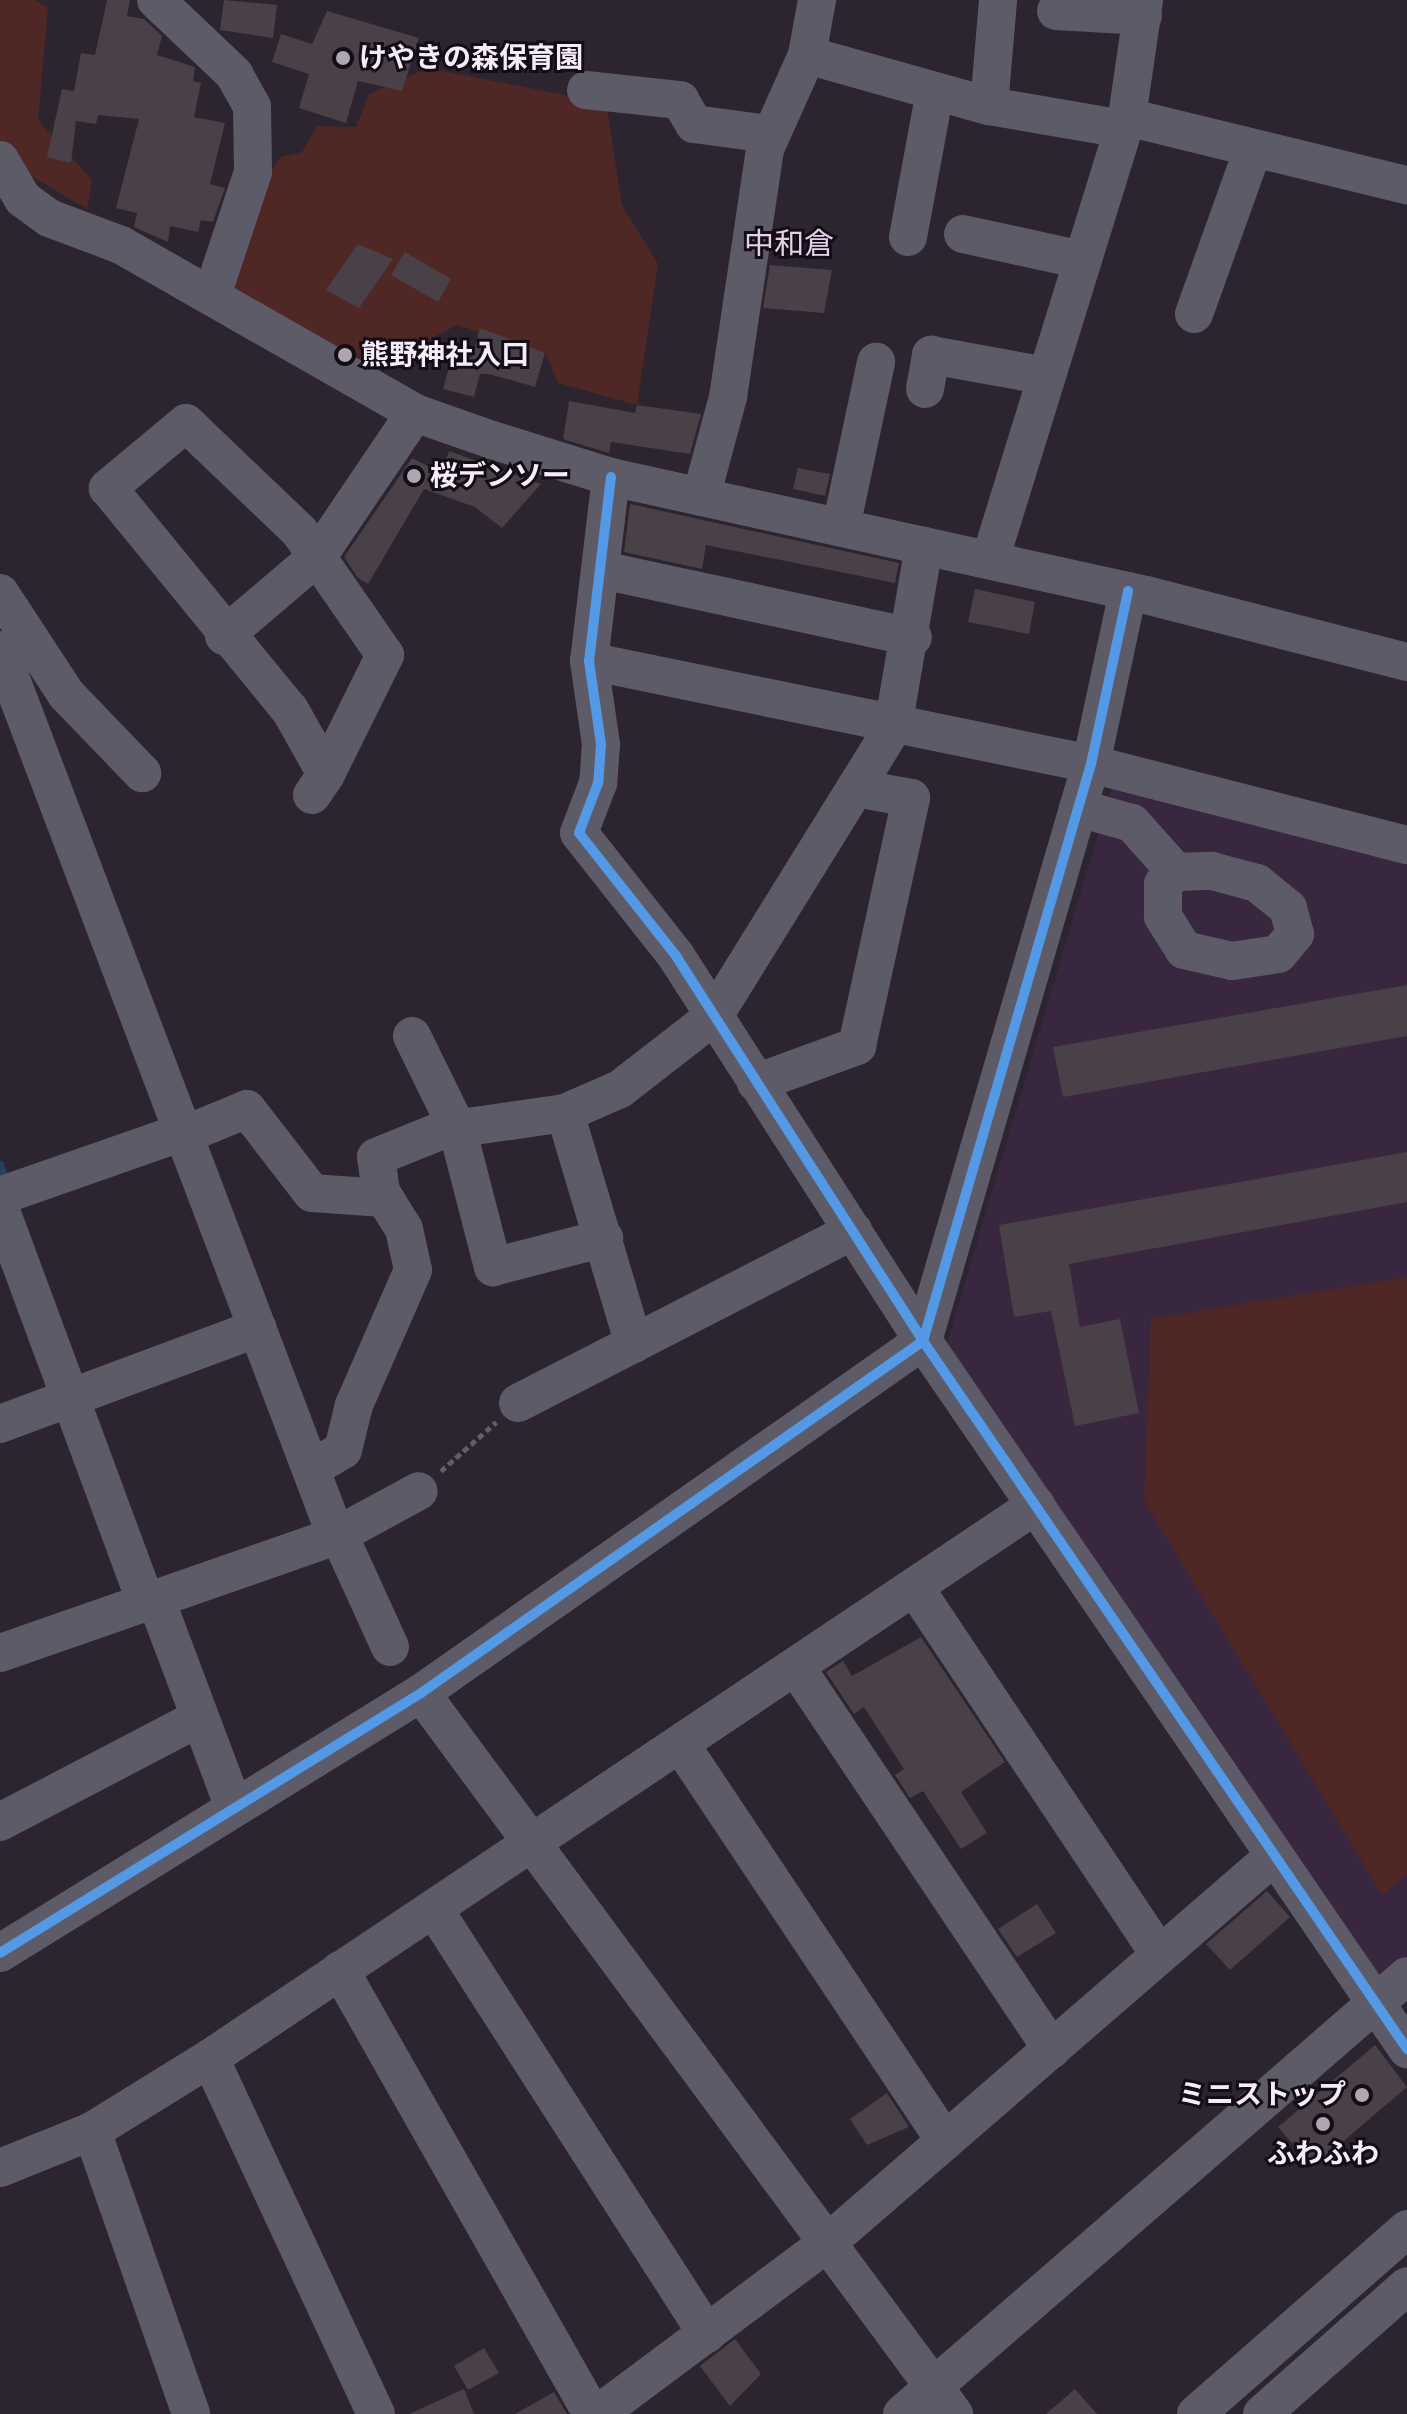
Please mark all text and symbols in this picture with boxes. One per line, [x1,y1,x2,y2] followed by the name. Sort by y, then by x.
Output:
[359,41,583,75] place label: けやきの森保育園
[334,49,352,67] marker: けやきの森保育園
[744,226,834,262] district label: 中和倉
[361,338,529,372] place label: 熊野神社入口
[336,346,354,364] marker: 熊野神社入口
[430,459,570,493] place label: 桜デンソー
[405,467,423,485] marker: 桜デンソー
[1178,2078,1346,2112] place label: ミニストップ
[1353,2086,1371,2104] marker: ミニストップ
[1314,2115,1332,2133] marker: ふわふわ
[1267,2137,1379,2171] place label: ふわふわ

